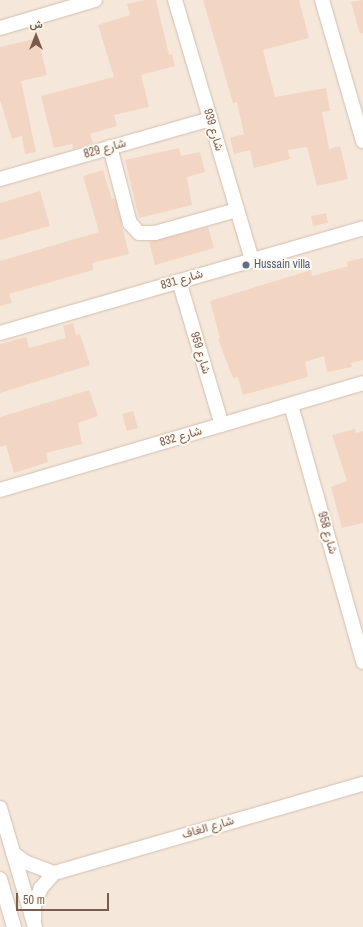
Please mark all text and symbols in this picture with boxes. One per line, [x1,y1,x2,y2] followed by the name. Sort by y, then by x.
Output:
[16,16,56,56] north arrow
[29,17,43,31] text: ش
[200,107,226,153] street label: شارع 939
[82,136,128,162] street label: شارع 829
[254,258,310,272] place label: Hussain villa
[241,260,251,270] marker: Hussain villa
[159,267,205,293] street label: شارع 831
[187,330,213,376] street label: شارع 959
[158,424,204,450] street label: شارع 832
[314,510,340,556] street label: شارع 958
[180,814,236,842] street label: شارع الغاف
[18,885,111,911] scale bar
[23,892,45,908] text: 50 m

